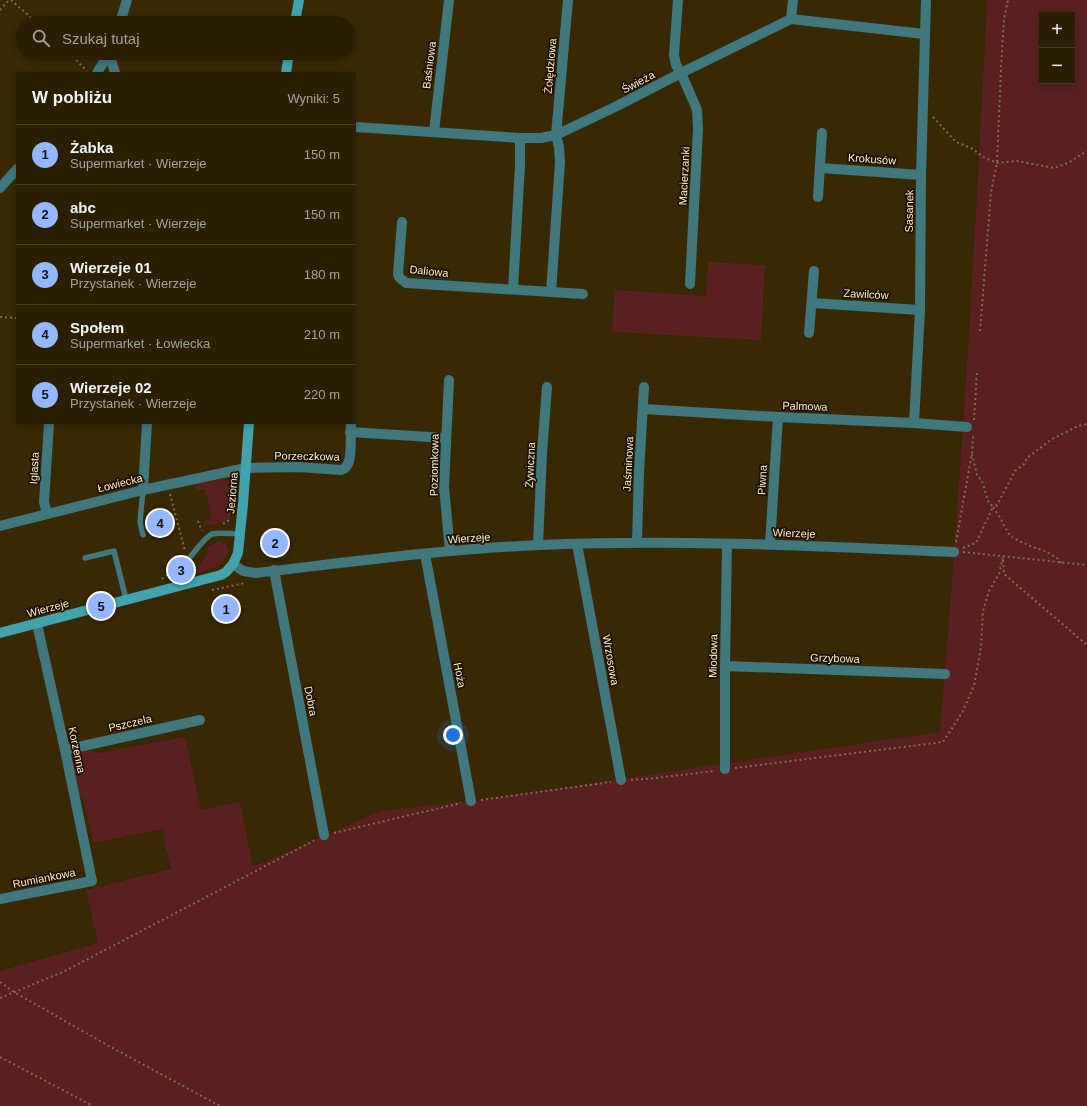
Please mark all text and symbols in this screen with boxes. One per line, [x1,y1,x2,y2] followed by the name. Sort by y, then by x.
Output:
[1039,12,1075,84] map controls
[1039,12,1075,48] button: +
[16,16,356,60] search box
[30,27,52,49] icon: search
[62,30,140,47] text: Szukaj tutaj
[542,37,558,94] street label: Żołędziowa
[420,40,438,89] street label: Baśniowa
[1039,48,1075,84] button: −
[620,68,657,96] street label: Świeża
[32,88,112,107] text: W pobliżu
[287,91,340,106] text: Wyniki: 5
[70,139,113,156] text: Żabka
[676,146,692,206] street label: Macierzanki
[41,147,49,162] text: 1
[304,147,340,162] text: 150 m
[847,151,897,167] street label: Krokusów
[70,156,207,171] text: Supermarket · Wierzeje
[903,189,915,233] street label: Sasanek
[70,199,96,216] text: abc
[41,207,49,222] text: 2
[304,207,340,222] text: 150 m
[70,216,207,231] text: Supermarket · Wierzeje
[70,259,152,276] text: Wierzeje 01
[409,263,450,279] street label: Daliowa
[41,267,49,282] text: 3
[304,267,340,282] text: 180 m
[70,276,196,291] text: Przystanek · Wierzeje
[843,287,889,301] street label: Zawilców
[70,319,124,336] text: Społem
[41,327,49,342] text: 4
[304,327,340,342] text: 210 m
[70,336,210,351] text: Supermarket · Łowiecka
[70,379,152,396] text: Wierzeje 02
[41,387,49,402] text: 5
[304,387,340,402] text: 220 m
[70,396,196,411] text: Przystanek · Wierzeje
[782,399,829,413] street label: Palmowa
[427,433,441,496] street label: Poziomkowa
[621,435,635,492] street label: Jaśminowa
[523,441,537,488] street label: Żywiczna
[274,449,341,463] street label: Porzeczkowa
[27,451,41,485] street label: Iglasta
[755,464,769,495] street label: Piwna
[96,471,145,494] street label: Łowiecka
[224,471,240,514] street label: Jeziorna
[147,508,173,538] pin: 4
[772,526,816,540] street label: Wierzeje
[262,528,288,558] pin: 2
[447,531,491,545] street label: Wierzeje
[168,555,194,585] pin: 3
[88,591,114,621] pin: 5
[213,594,239,624] pin: 1
[26,597,70,619] street label: Wierzeje
[707,633,719,678] street label: Miodowa
[601,634,622,687] street label: Wrzosowa
[810,651,861,665] street label: Grzybowa
[452,661,469,690] street label: Hoża
[302,685,320,718] street label: Dobra
[107,712,154,734] street label: Pszczela
[443,725,463,745] your location
[66,726,88,775] street label: Korzenna
[12,866,77,890] street label: Rumiankowa

